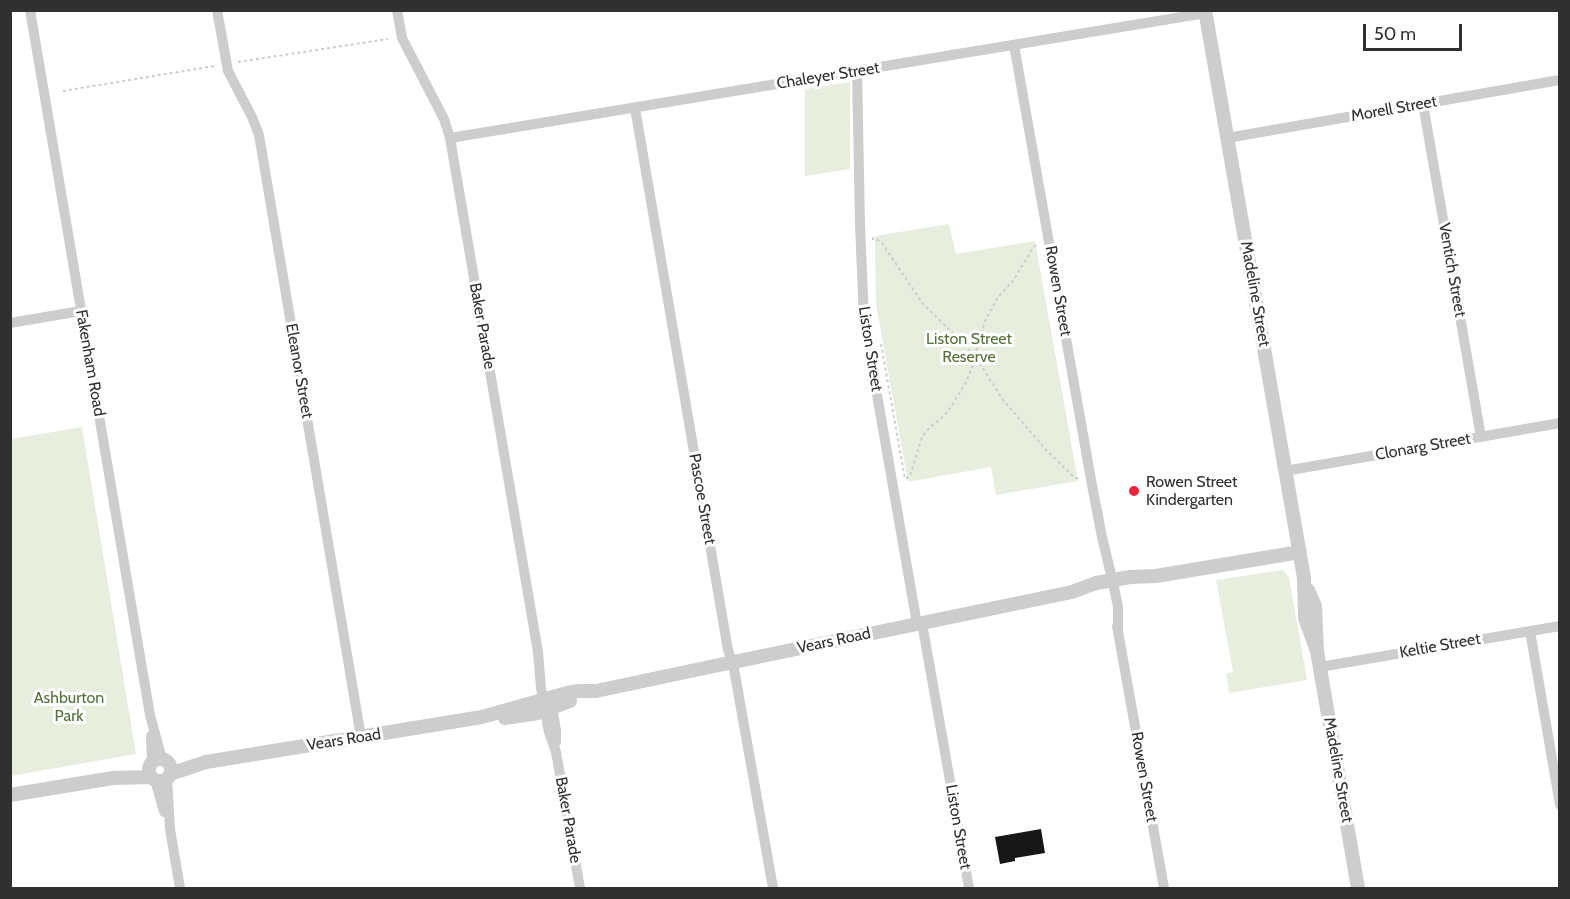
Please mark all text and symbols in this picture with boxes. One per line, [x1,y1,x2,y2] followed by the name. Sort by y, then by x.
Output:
[1366,12,1465,50] scale bar
[1374,23,1416,45] text: 50 m
[775,58,881,94] street label: Chaleyer Street
[1350,92,1438,126] street label: Morell Street
[1434,221,1470,319] street label: Ventich Street
[1236,240,1274,348] street label: Madeline Street
[1041,244,1075,338] street label: Rowen Street
[465,281,499,371] street label: Baker Parade
[854,305,886,393] street label: Liston Street
[71,308,109,418] street label: Fakenham Road
[281,322,317,420] street label: Eleanor Street
[926,329,1012,367] park label: Liston Street Reserve
[1374,429,1472,465] street label: Clonarg Street
[685,452,719,546] street label: Pascoe Street
[1146,472,1237,510] place label: Rowen Street Kindergarten
[1127,484,1141,498] marker: Rowen Street Kindergarten
[795,624,873,658] street label: Vears Road
[1398,629,1482,663] street label: Keltie Street
[34,688,104,726] park label: Ashburton Park
[1319,716,1357,824] street label: Madeline Street
[306,725,382,755] street label: Vears Road
[1127,730,1161,824] street label: Rowen Street
[551,775,585,865] street label: Baker Parade
[941,783,975,871] street label: Liston Street

